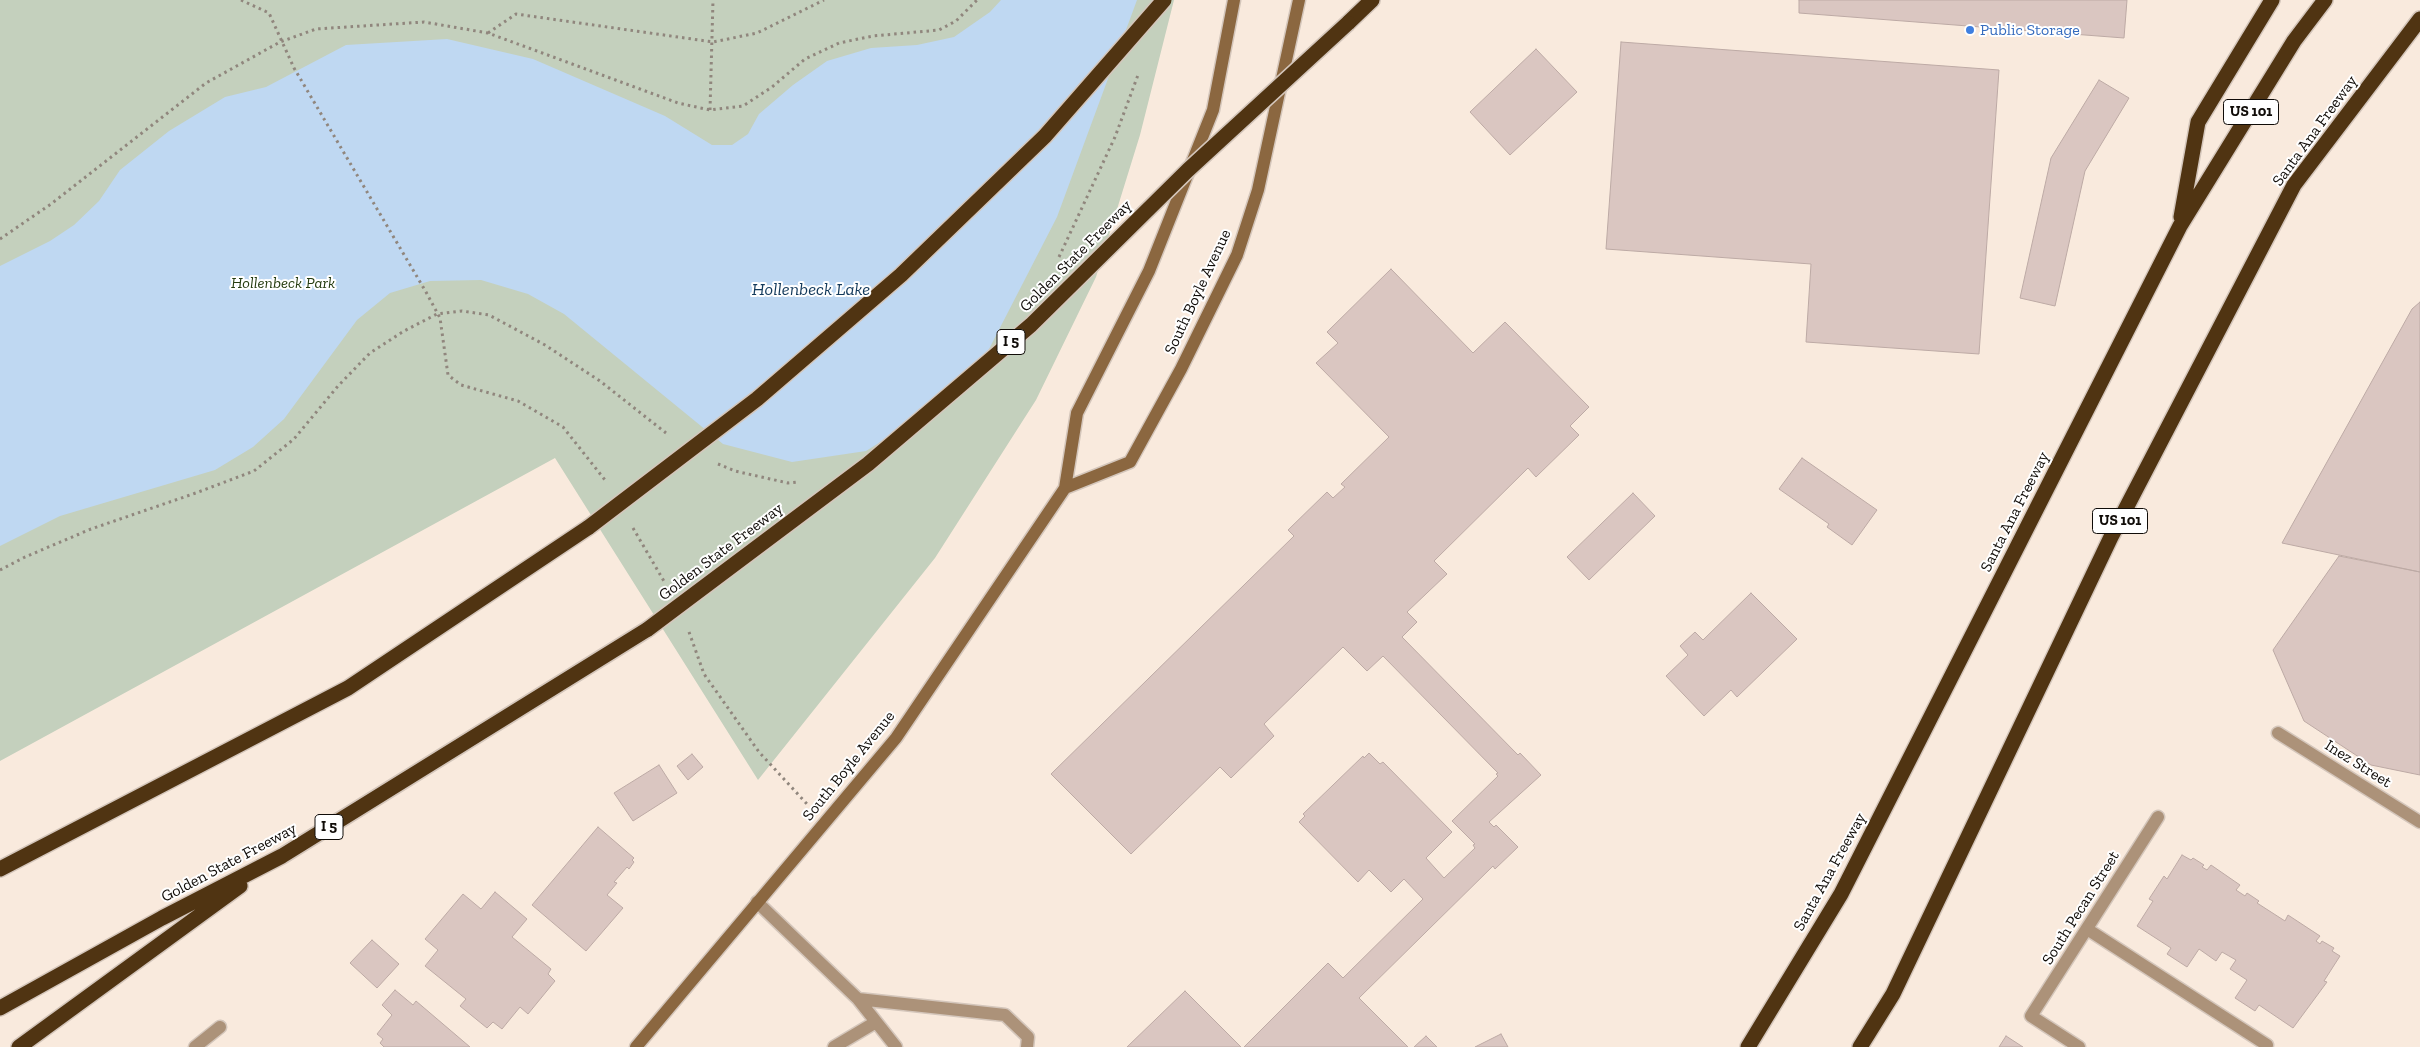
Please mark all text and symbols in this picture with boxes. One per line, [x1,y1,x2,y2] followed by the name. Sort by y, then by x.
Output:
[1980,20,2080,40] place label: Public Storage
[1964,24,1976,36] marker: Public Storage
[2268,72,2362,190] street label: Santa Ana Freeway
[2224,100,2278,124] road number: US 101
[1016,196,1136,316] street label: Golden State Freeway
[1161,226,1235,358] street label: South Boyle Avenue
[231,273,335,293] park label: Hollenbeck Park
[752,279,870,301] water label: Hollenbeck Lake
[997,330,1025,354] road number: I 5
[1976,449,2054,575] street label: Santa Ana Freeway
[655,499,787,605] street label: Golden State Freeway
[2092,508,2148,534] road number: US 101
[799,707,899,825] street label: South Boyle Avenue
[2321,736,2395,792] street label: Inez Street
[1790,810,1870,934] street label: Santa Ana Freeway
[315,814,343,840] road number: I 5
[158,819,300,907] street label: Golden State Freeway
[2038,848,2124,968] street label: South Pecan Street

